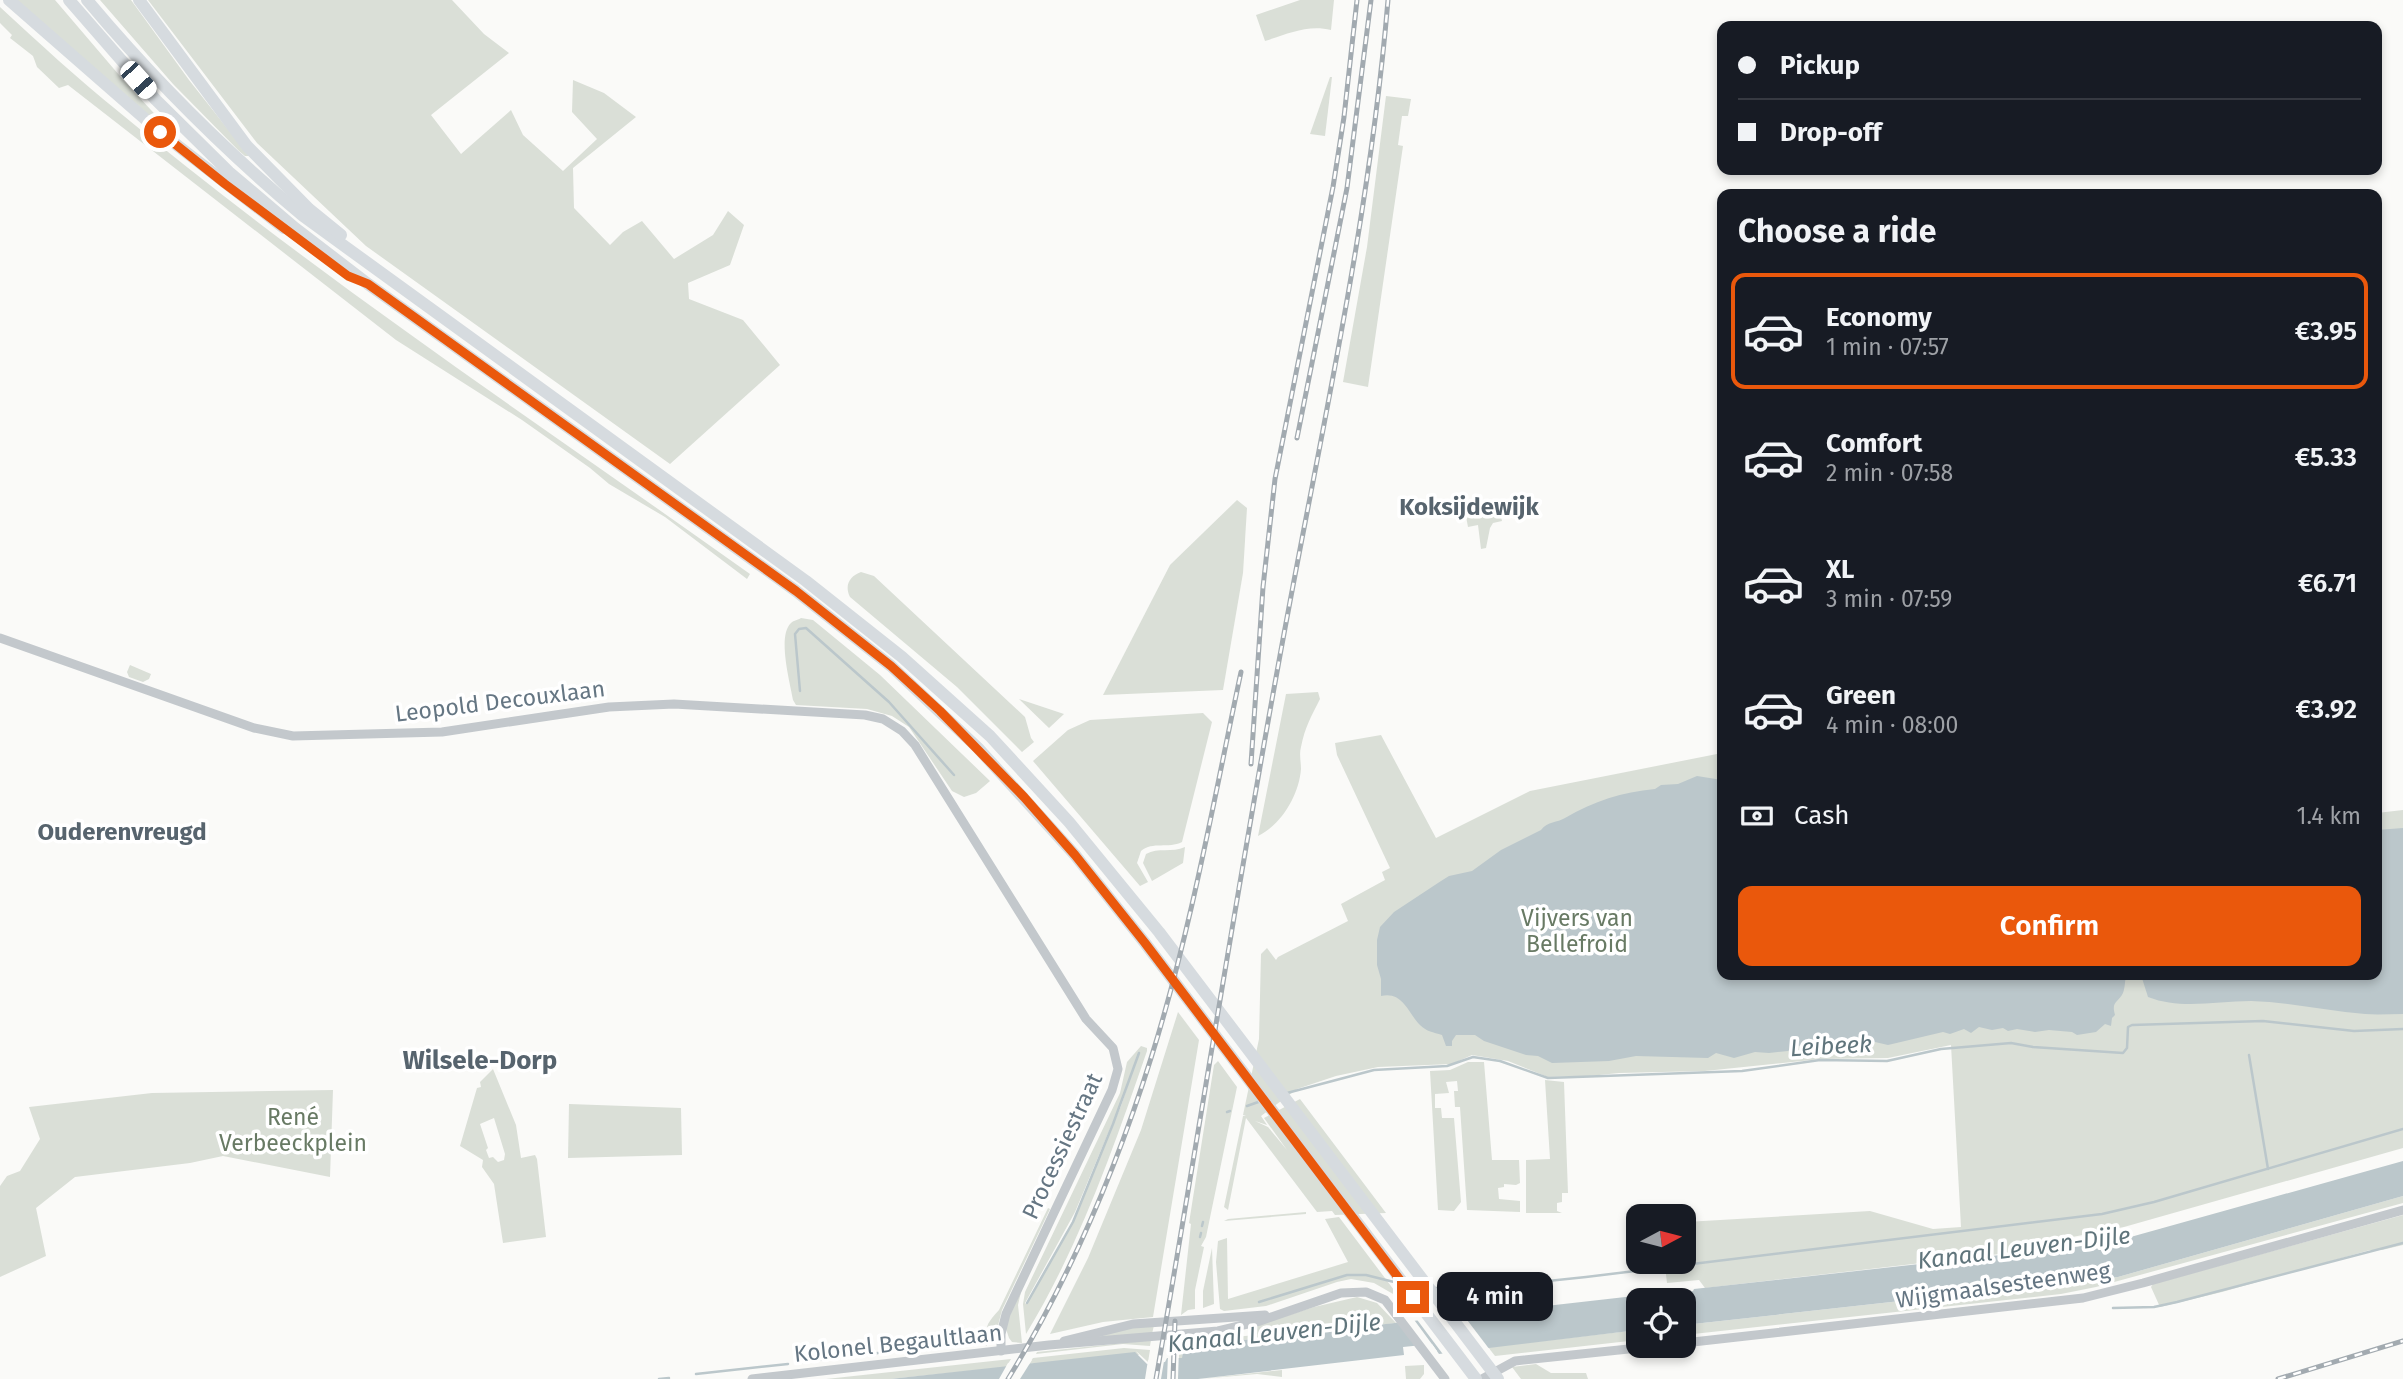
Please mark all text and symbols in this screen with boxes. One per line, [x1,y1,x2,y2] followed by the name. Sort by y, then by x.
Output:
[1780,50,1860,81] text: Pickup
[117,57,160,103] car
[144,116,176,148] route start
[1780,117,1882,148] text: Drop-off
[1738,212,1936,250] text: Choose a ride
[1742,300,1805,363] icon: car
[1826,302,1932,333] text: Economy
[2295,316,2357,347] text: €3.95
[1826,333,1949,361] text: 1 min · 07:57
[1742,426,1805,489] icon: car
[1826,428,1922,459] text: Comfort
[2295,442,2357,473] text: €5.33
[1826,459,1953,487] text: 2 min · 07:58
[1399,493,1539,521] district label: Koksijdewijk
[1742,552,1805,615] icon: car
[1826,554,1854,585] text: XL
[2298,568,2357,599] text: €6.71
[1826,585,1952,613] text: 3 min · 07:59
[393,674,607,728] street label: Leopold Decouxlaan
[1742,678,1805,741] icon: car
[1826,680,1896,711] text: Green
[2296,694,2357,725] text: €3.92
[1826,711,1958,739] text: 4 min · 08:00
[1738,797,1776,835] icon: cash
[1794,800,1850,831] text: Cash
[2296,802,2361,830] text: 1.4 km
[37,818,207,846] district label: Ouderenvreugd
[1738,886,2361,966] button: Confirm
[1521,904,1633,958] park label: Vijvers van Bellefroid
[1789,1030,1873,1062] water label: Leibeek
[403,1045,557,1076] district label: Wilsele-Dorp
[1016,1068,1108,1224] street label: Processiestraat
[219,1103,367,1157] park label: René Verbeeckplein
[1626,1204,1696,1274] north arrow
[1626,1204,1696,1358] map controls
[1916,1221,2132,1275] water label: Kanaal Leuven-Dijle
[1894,1256,2112,1314] street label: Wijgmaalsesteenweg
[1438,1272,1553,1322] callout: 4 min
[1397,1281,1429,1313] route end
[1466,1282,1524,1310] text: 4 min
[1626,1288,1696,1358] button: locate
[1166,1308,1382,1358] water label: Kanaal Leuven-Dijle
[792,1318,1004,1368] street label: Kolonel Begaultlaan

